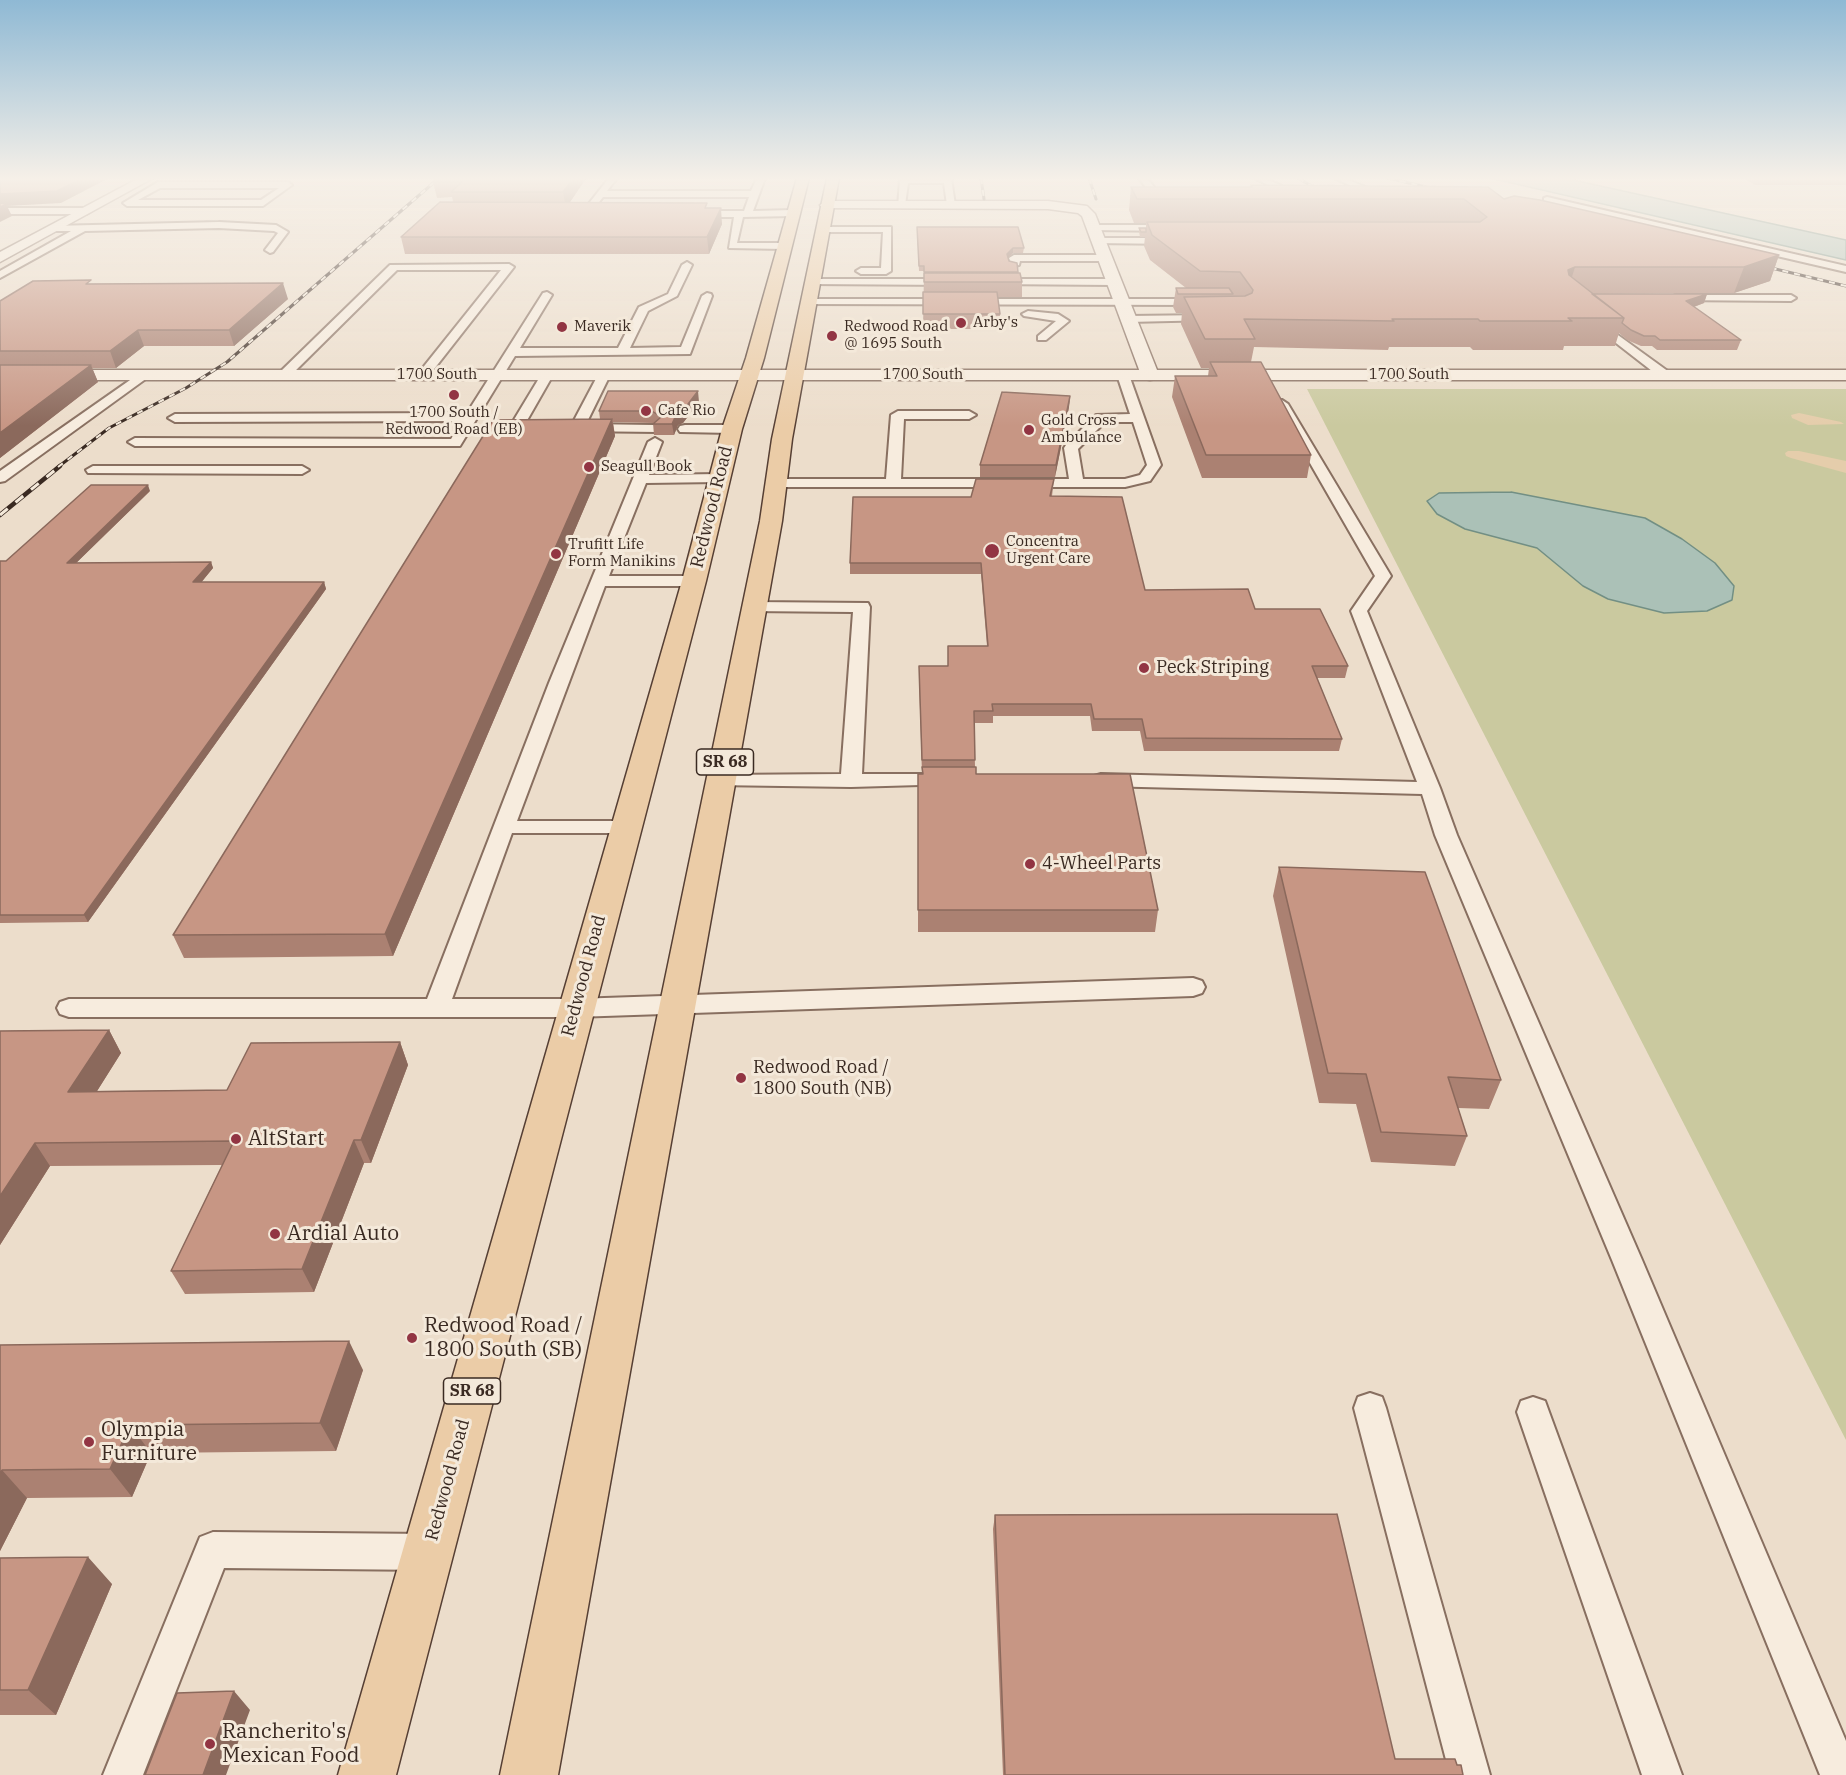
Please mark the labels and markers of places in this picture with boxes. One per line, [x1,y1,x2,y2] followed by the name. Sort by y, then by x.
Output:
[973,314,1018,332] place label: Arby's
[954,316,968,330] marker: Arby's
[574,318,631,336] place label: Maverik
[844,318,948,353] place label: Redwood Road @ 1695 South
[555,320,569,334] marker: Maverik
[825,329,839,343] marker: Redwood Road @ 1695 South
[447,388,461,402] marker: 1700 South / Redwood Road (EB)
[658,402,716,420] place label: Cafe Rio
[385,404,523,439] place label: 1700 South / Redwood Road (EB)
[639,404,653,418] marker: Cafe Rio
[1041,412,1122,447] place label: Gold Cross Ambulance
[1022,423,1036,437] marker: Gold Cross Ambulance
[601,458,692,476] place label: Seagull Book
[582,460,596,474] marker: Seagull Book
[1006,533,1091,568] place label: Concentra Urgent Care
[568,536,676,571] place label: Trufitt Life Form Manikins
[983,542,1001,560] marker: Concentra Urgent Care
[549,547,563,561] marker: Trufitt Life Form Manikins
[1156,657,1269,679] place label: Peck Striping
[1137,661,1151,675] marker: Peck Striping
[1042,853,1161,875] place label: 4-Wheel Parts
[1023,857,1037,871] marker: 4-Wheel Parts
[753,1057,892,1100] place label: Redwood Road / 1800 South (NB)
[734,1071,748,1085] marker: Redwood Road / 1800 South (NB)
[248,1126,324,1152] place label: AltStart
[229,1132,243,1146] marker: AltStart
[287,1221,399,1247] place label: Ardial Auto
[268,1227,282,1241] marker: Ardial Auto
[424,1313,583,1363] place label: Redwood Road / 1800 South (SB)
[405,1331,419,1345] marker: Redwood Road / 1800 South (SB)
[101,1417,197,1467] place label: Olympia Furniture
[82,1435,96,1449] marker: Olympia Furniture
[222,1719,359,1769] place label: Rancherito's Mexican Food
[203,1737,217,1751] marker: Rancherito's Mexican Food

